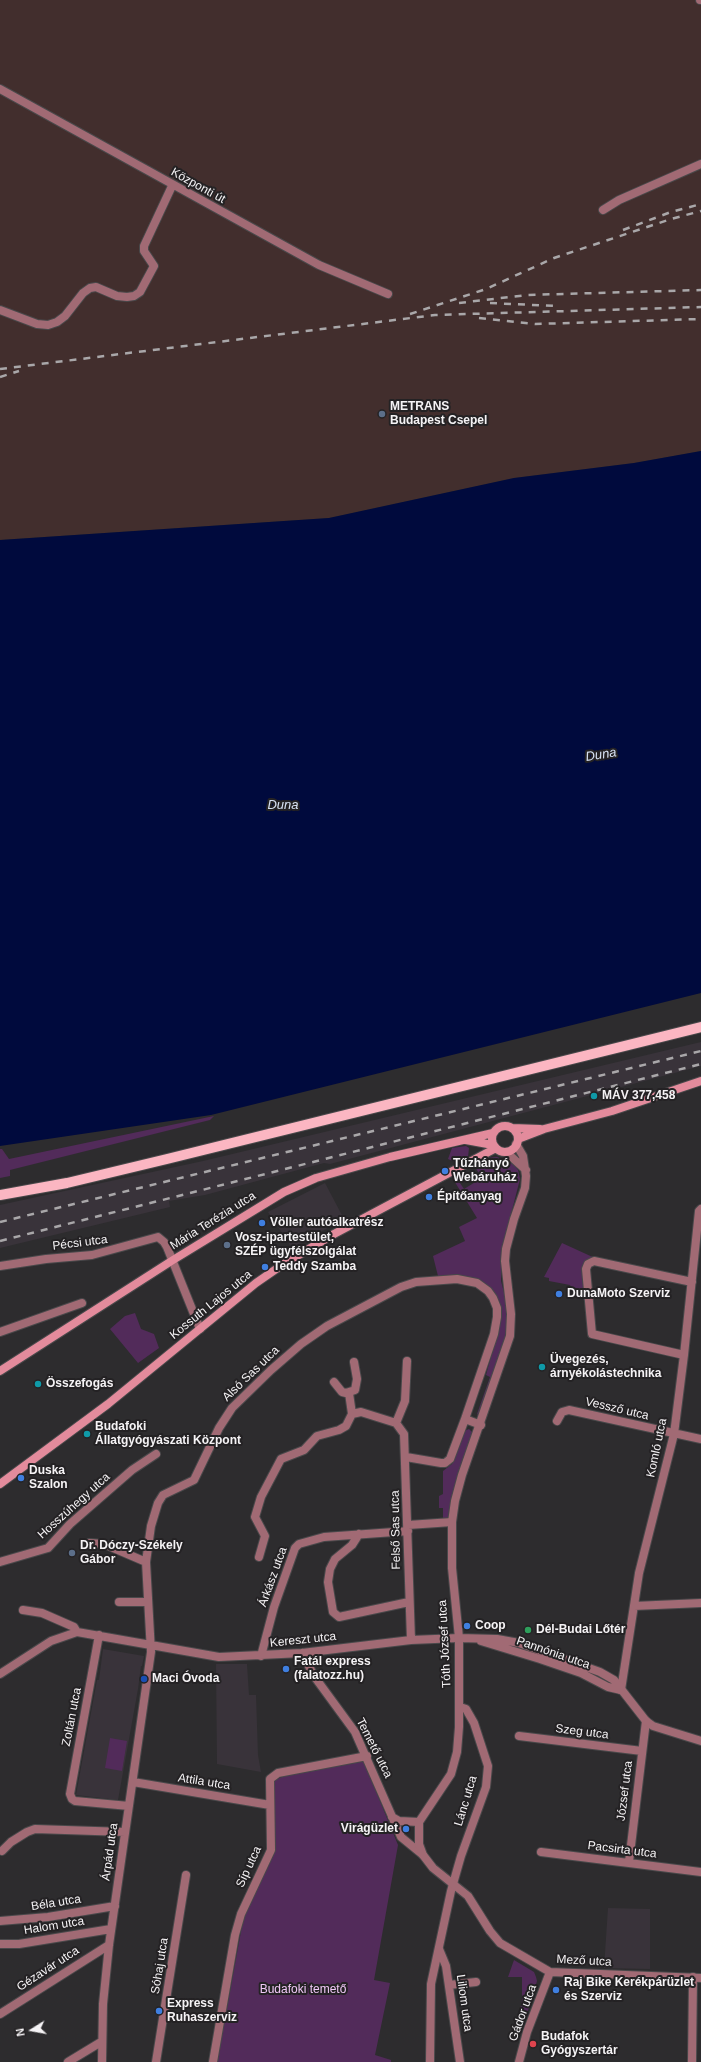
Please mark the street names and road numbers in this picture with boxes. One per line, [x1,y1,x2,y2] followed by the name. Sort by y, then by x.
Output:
[168,165,228,207] street label: Központi út
[168,1189,258,1253] street label: Mária Terézia utca
[52,1232,108,1254] street label: Pécsi utca
[167,1267,255,1343] street label: Kossuth Lajos utca
[220,1343,282,1405] street label: Alsó Sas utca
[584,1395,650,1423] street label: Vessző utca
[644,1417,670,1479] street label: Komló utca
[35,1470,113,1542] street label: Hosszúhegy utca
[388,1490,404,1570] street label: Felső Sas utca
[256,1545,290,1609] street label: Árkász utca
[436,1600,454,1688] street label: Tóth József utca
[269,1629,337,1651] street label: Kereszt utca
[514,1634,592,1672] street label: Pannónia utca
[59,1686,85,1748] street label: Zoltán utca
[353,1716,395,1780] street label: Temető utca
[555,1722,609,1742] street label: Szeg utca
[614,1760,636,1822] street label: József utca
[177,1771,231,1793] street label: Attila utca
[452,1774,480,1828] street label: Lánc utca
[99,1822,121,1882] street label: Árpád utca
[587,1839,657,1861] street label: Pacsirta utca
[233,1844,265,1890] street label: Síp utca
[30,1892,82,1914] street label: Béla utca
[23,1914,85,1938] street label: Halom utca
[148,1937,172,1995] street label: Sóhaj utca
[14,1944,82,1994] street label: Gézavár utca
[556,1952,612,1970] street label: Mező utca
[453,1974,475,2032] street label: Liliom utca
[506,1983,540,2043] street label: Gádor utca

